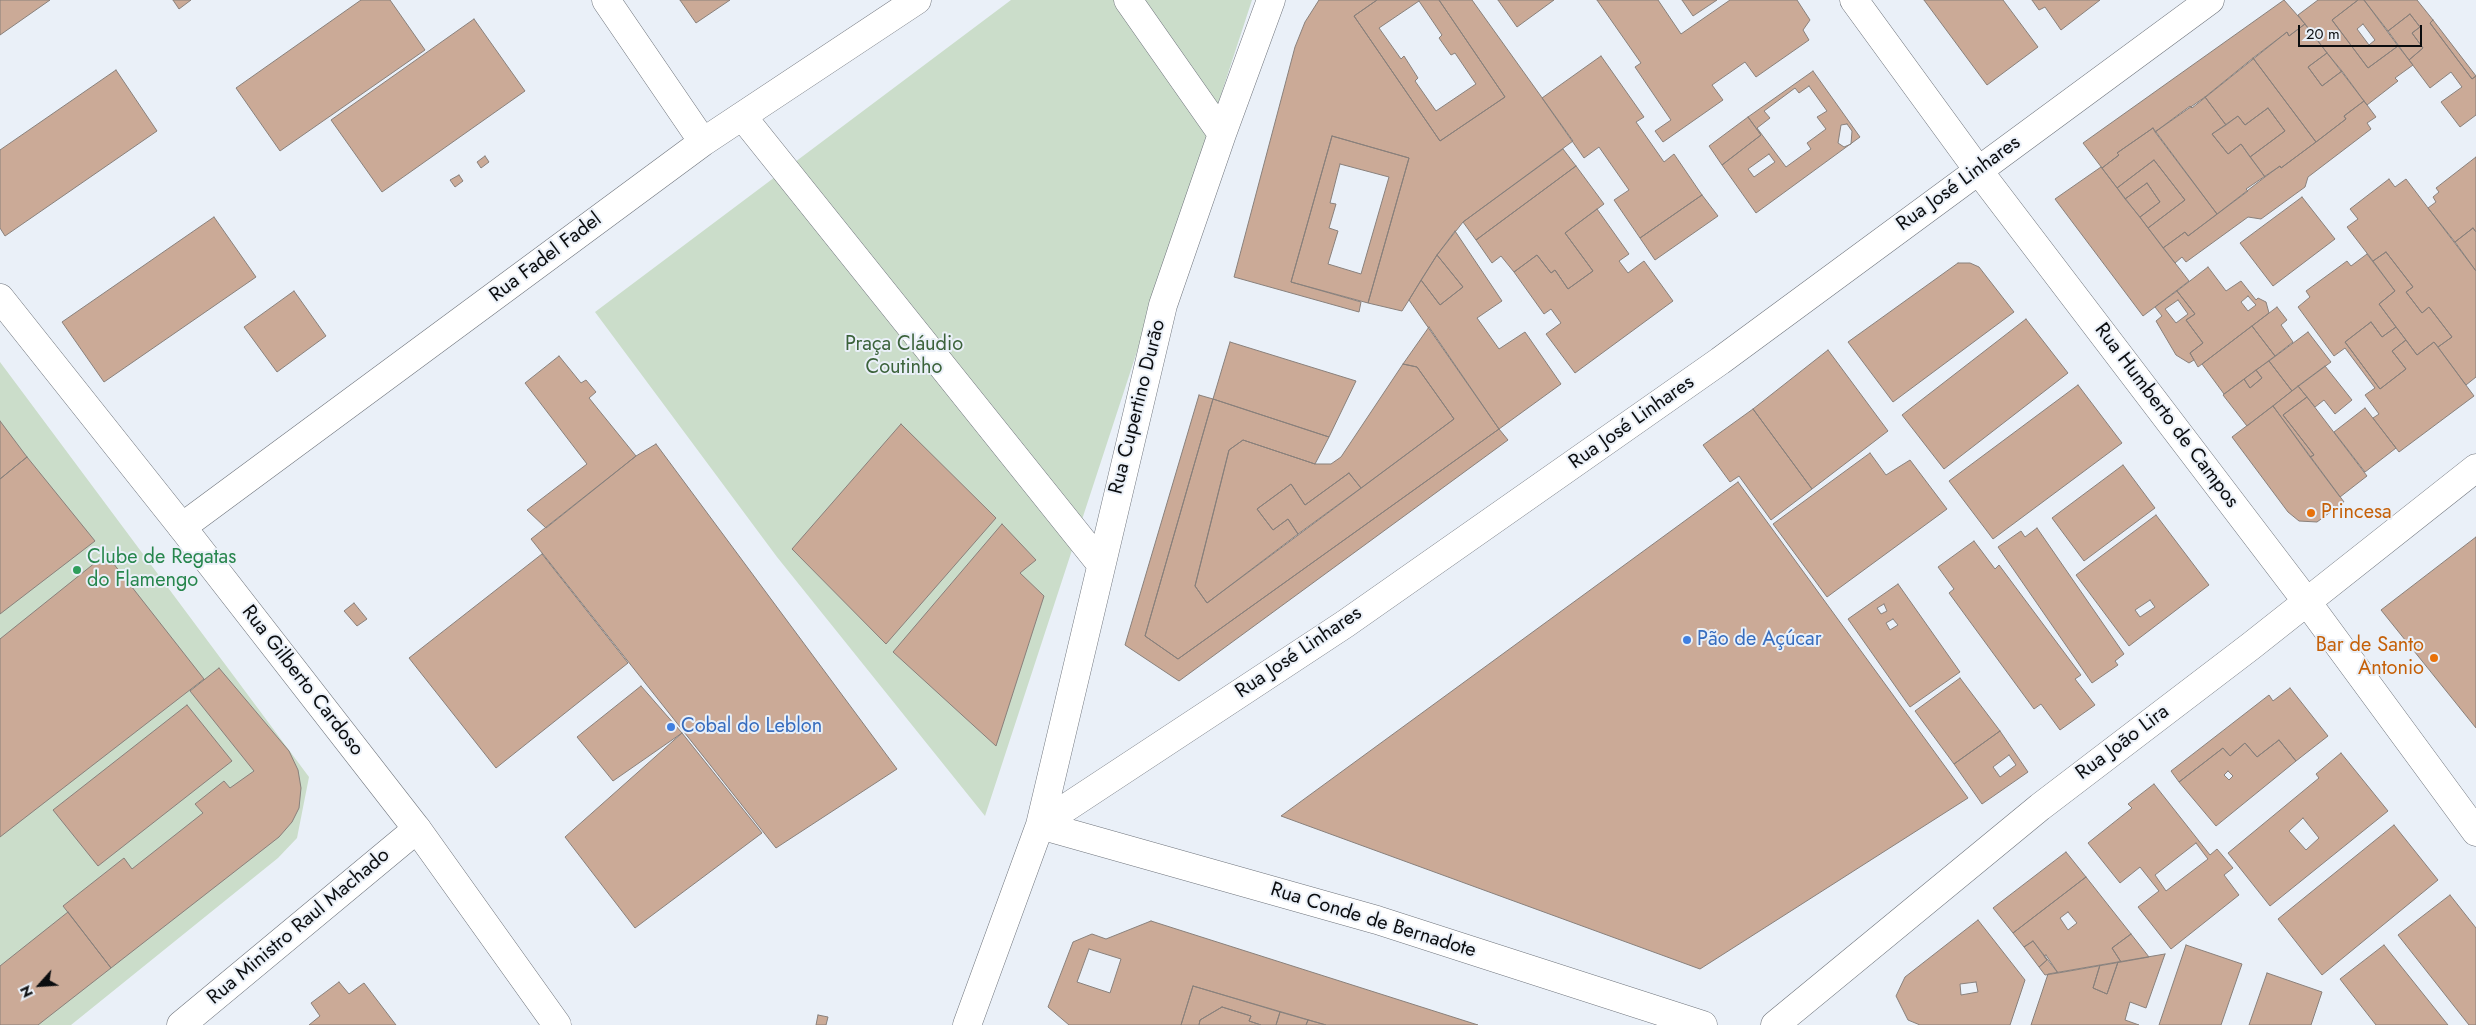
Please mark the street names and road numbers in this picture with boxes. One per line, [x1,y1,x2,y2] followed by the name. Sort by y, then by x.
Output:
[1892,131,2026,237] street label: Rua José Linhares
[485,208,607,308] street label: Rua Fadel Fadel
[1105,317,1171,497] street label: Rua Cupertino Durão
[2089,319,2243,513] street label: Rua Humberto de Campos
[1565,371,1699,475] street label: Rua José Linhares
[236,601,368,761] street label: Rua Gilberto Cardoso
[1231,602,1367,704] street label: Rua José Linhares
[2072,700,2174,786] street label: Rua João Lira
[203,844,395,1010] street label: Rua Ministro Raul Machado
[1267,878,1479,964] street label: Rua Conde de Bernadote

